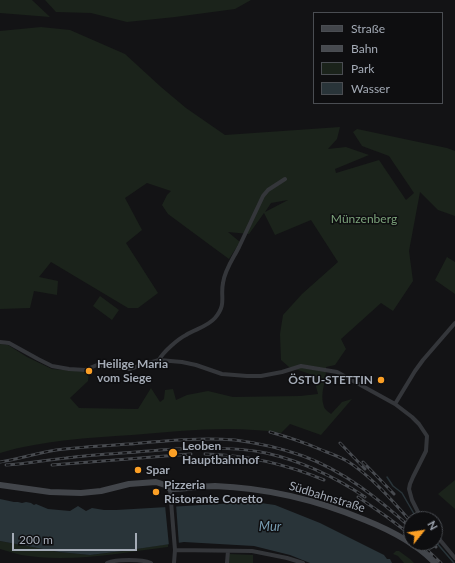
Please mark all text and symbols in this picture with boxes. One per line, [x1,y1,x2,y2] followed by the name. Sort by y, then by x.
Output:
[313,12,443,104] legend
[351,21,385,36] text: Straße
[351,41,378,56] text: Bahn
[351,61,374,76] text: Park
[351,81,390,96] text: Wasser
[331,212,397,226] park label: Münzenberg
[97,357,168,385] place label: Heilige Maria vom Siege
[84,366,94,376] marker: Heilige Maria vom Siege
[288,373,373,387] place label: ÖSTU-STETTIN
[376,375,386,385] marker: ÖSTU-STETTIN
[182,439,259,467] place label: Leoben Hauptbahnhof
[167,447,179,459] marker: Leoben Hauptbahnhof
[146,463,170,477] place label: Spar
[133,465,143,475] marker: Spar
[164,478,263,506] place label: Pizzeria Ristorante Coretto
[287,479,367,515] street label: Südbahnstraße
[151,487,161,497] marker: Pizzeria Ristorante Coretto
[403,511,443,551] north arrow
[425,518,441,532] text: N
[259,519,281,535] water label: Mur
[14,525,139,551] scale bar
[19,532,53,547] text: 200 m

